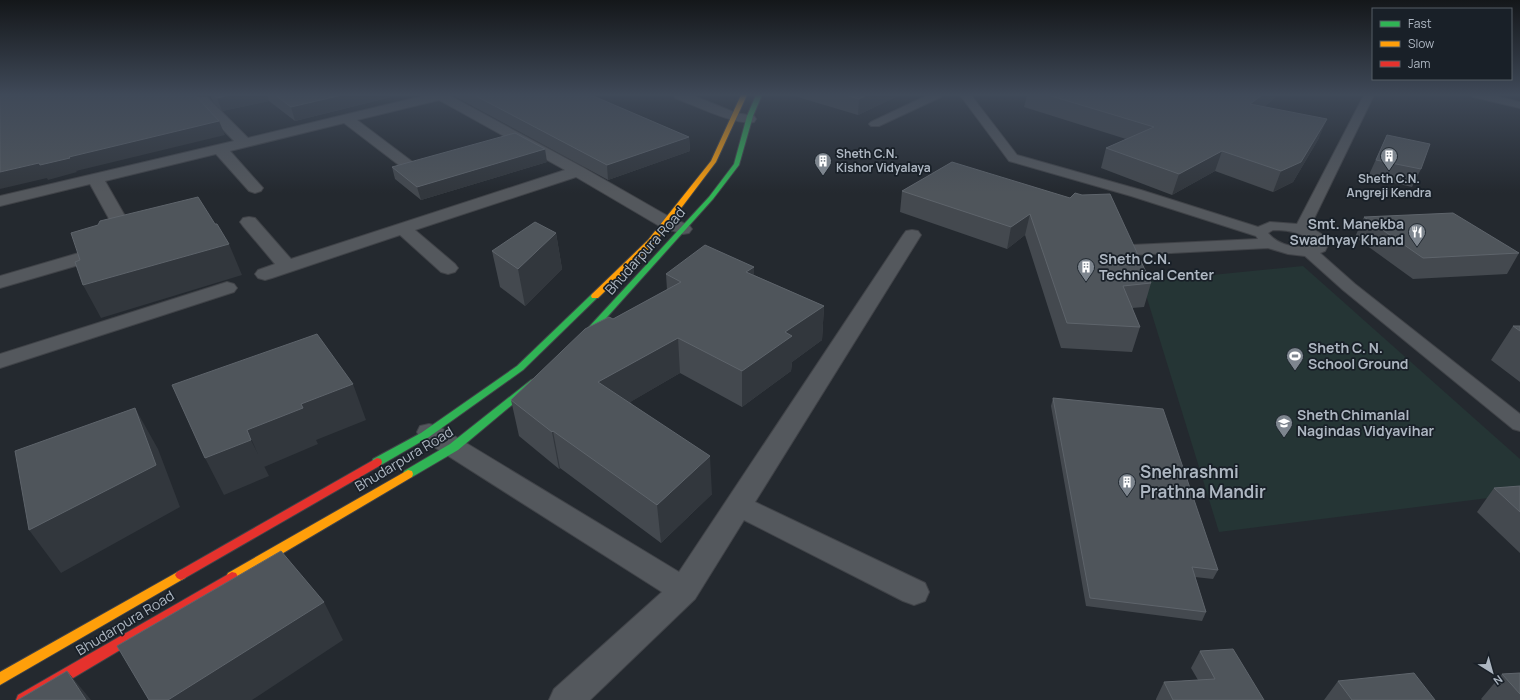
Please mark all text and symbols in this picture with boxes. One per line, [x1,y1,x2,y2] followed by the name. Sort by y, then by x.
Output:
[1372,8,1512,80] legend
[1408,15,1432,32] text: Fast
[1408,35,1434,52] text: Slow
[1408,55,1430,72] text: Jam
[836,145,931,176] place label: Sheth C.N. Kishor Vidyalaya
[1379,146,1399,171] building icon: Sheth C.N. Angreji Kendra
[813,151,833,176] building icon: Sheth C.N. Kishor Vidyalaya
[1347,170,1431,201] place label: Sheth C.N. Angreji Kendra
[600,203,689,298] street label: Bhudarpura Road
[1290,214,1404,249] place label: Smt. Manekba Swadhyay Khand
[1407,222,1427,247] restaurant icon: Smt. Manekba Swadhyay Khand
[1099,249,1214,284] place label: Sheth C.N. Technical Center
[1076,257,1096,282] building icon: Sheth C.N. Technical Center
[1308,338,1408,373] place label: Sheth C. N. School Ground
[1285,346,1305,371] sports icon: Sheth C. N. School Ground
[1297,405,1434,440] place label: Sheth Chimanlal Nagindas Vidyavihar
[1274,413,1294,438] school or university icon: Sheth Chimanlal Nagindas Vidyavihar
[351,422,456,495] street label: Bhudarpura Road
[1140,460,1266,503] place label: Snehrashmi Prathna Mandir
[1117,472,1137,497] building icon: Snehrashmi Prathna Mandir
[72,586,177,659] street label: Bhudarpura Road
[1472,652,1512,692] north arrow
[1491,672,1506,689] text: N

